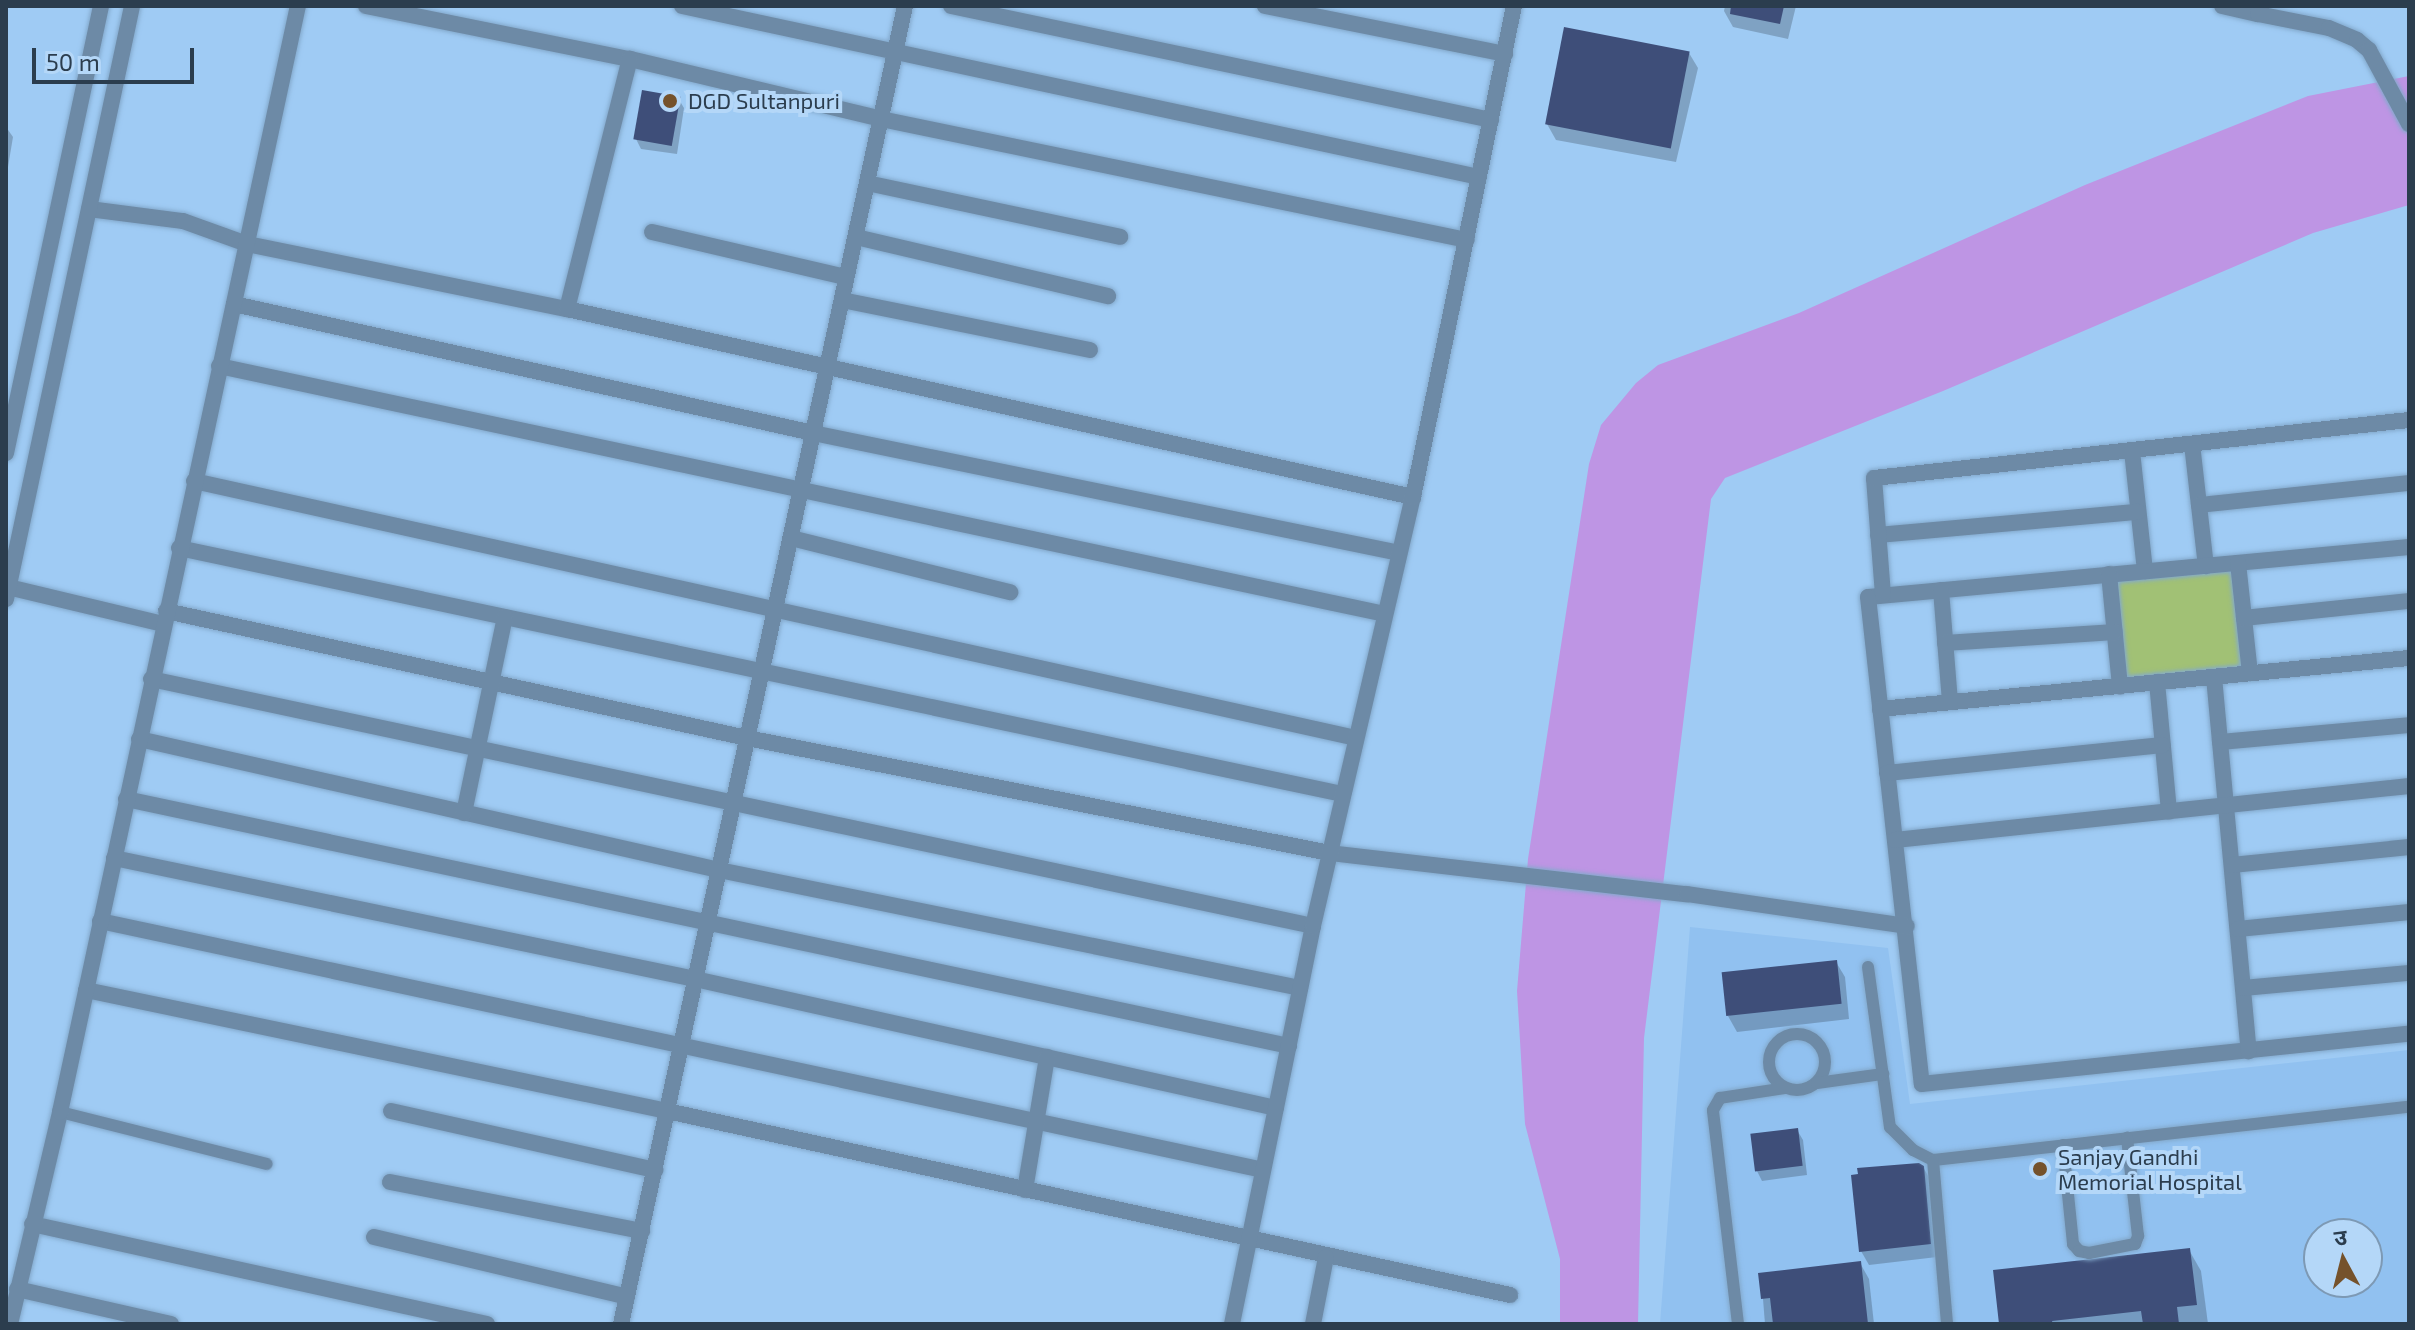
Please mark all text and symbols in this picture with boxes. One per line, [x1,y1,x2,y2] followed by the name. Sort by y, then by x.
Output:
[36,32,198,82] scale bar
[46,47,100,76] text: 50 m
[688,88,840,114] place label: DGD Sultanpuri
[659,90,681,112] marker: DGD Sultanpuri
[2058,1143,2242,1194] place label: Sanjay Gandhi Memorial Hospital
[2029,1158,2051,1180] marker: Sanjay Gandhi Memorial Hospital
[2303,1218,2383,1298] north arrow
[2332,1222,2348,1250] text: उ

